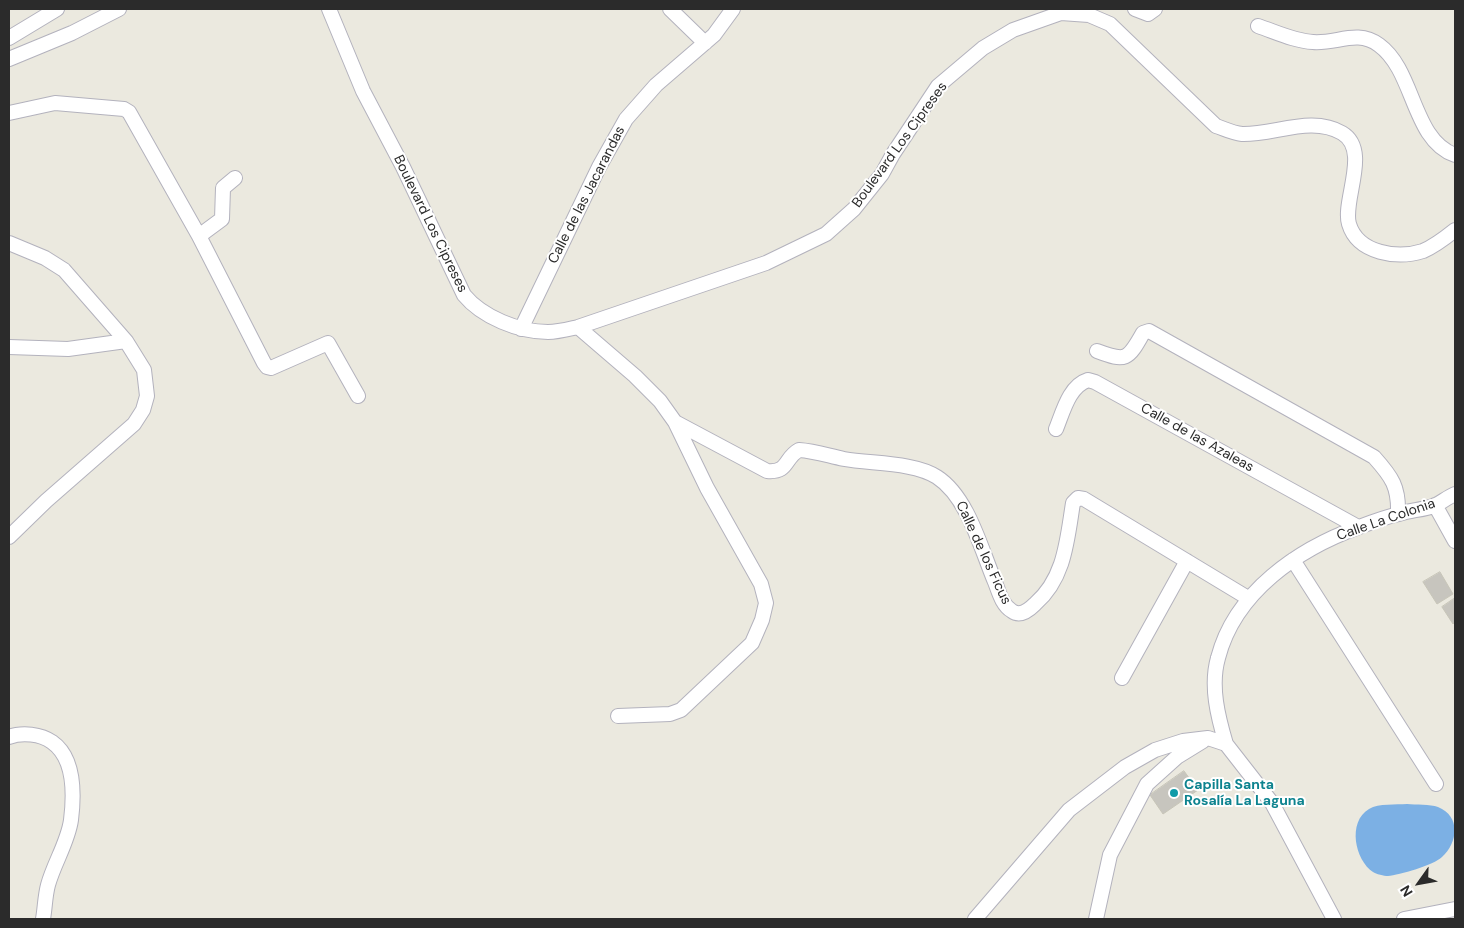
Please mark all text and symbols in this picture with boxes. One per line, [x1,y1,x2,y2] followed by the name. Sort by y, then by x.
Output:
[849,79,951,211] street label: Boulevard Los Cipreses
[545,123,629,267] street label: Calle de las Jacarandas
[389,153,471,295] street label: Boulevard Los Cipreses
[1138,400,1256,476] street label: Calle de las Azaleas
[1335,495,1437,545] street label: Calle La Colonia
[952,499,1014,607] street label: Calle de los Ficus
[1184,777,1305,810] place label: Capilla Santa Rosalía La Laguna
[1168,787,1180,799] marker: Capilla Santa Rosalía La Laguna
[1394,858,1444,908] north arrow
[1396,882,1417,900] text: N

